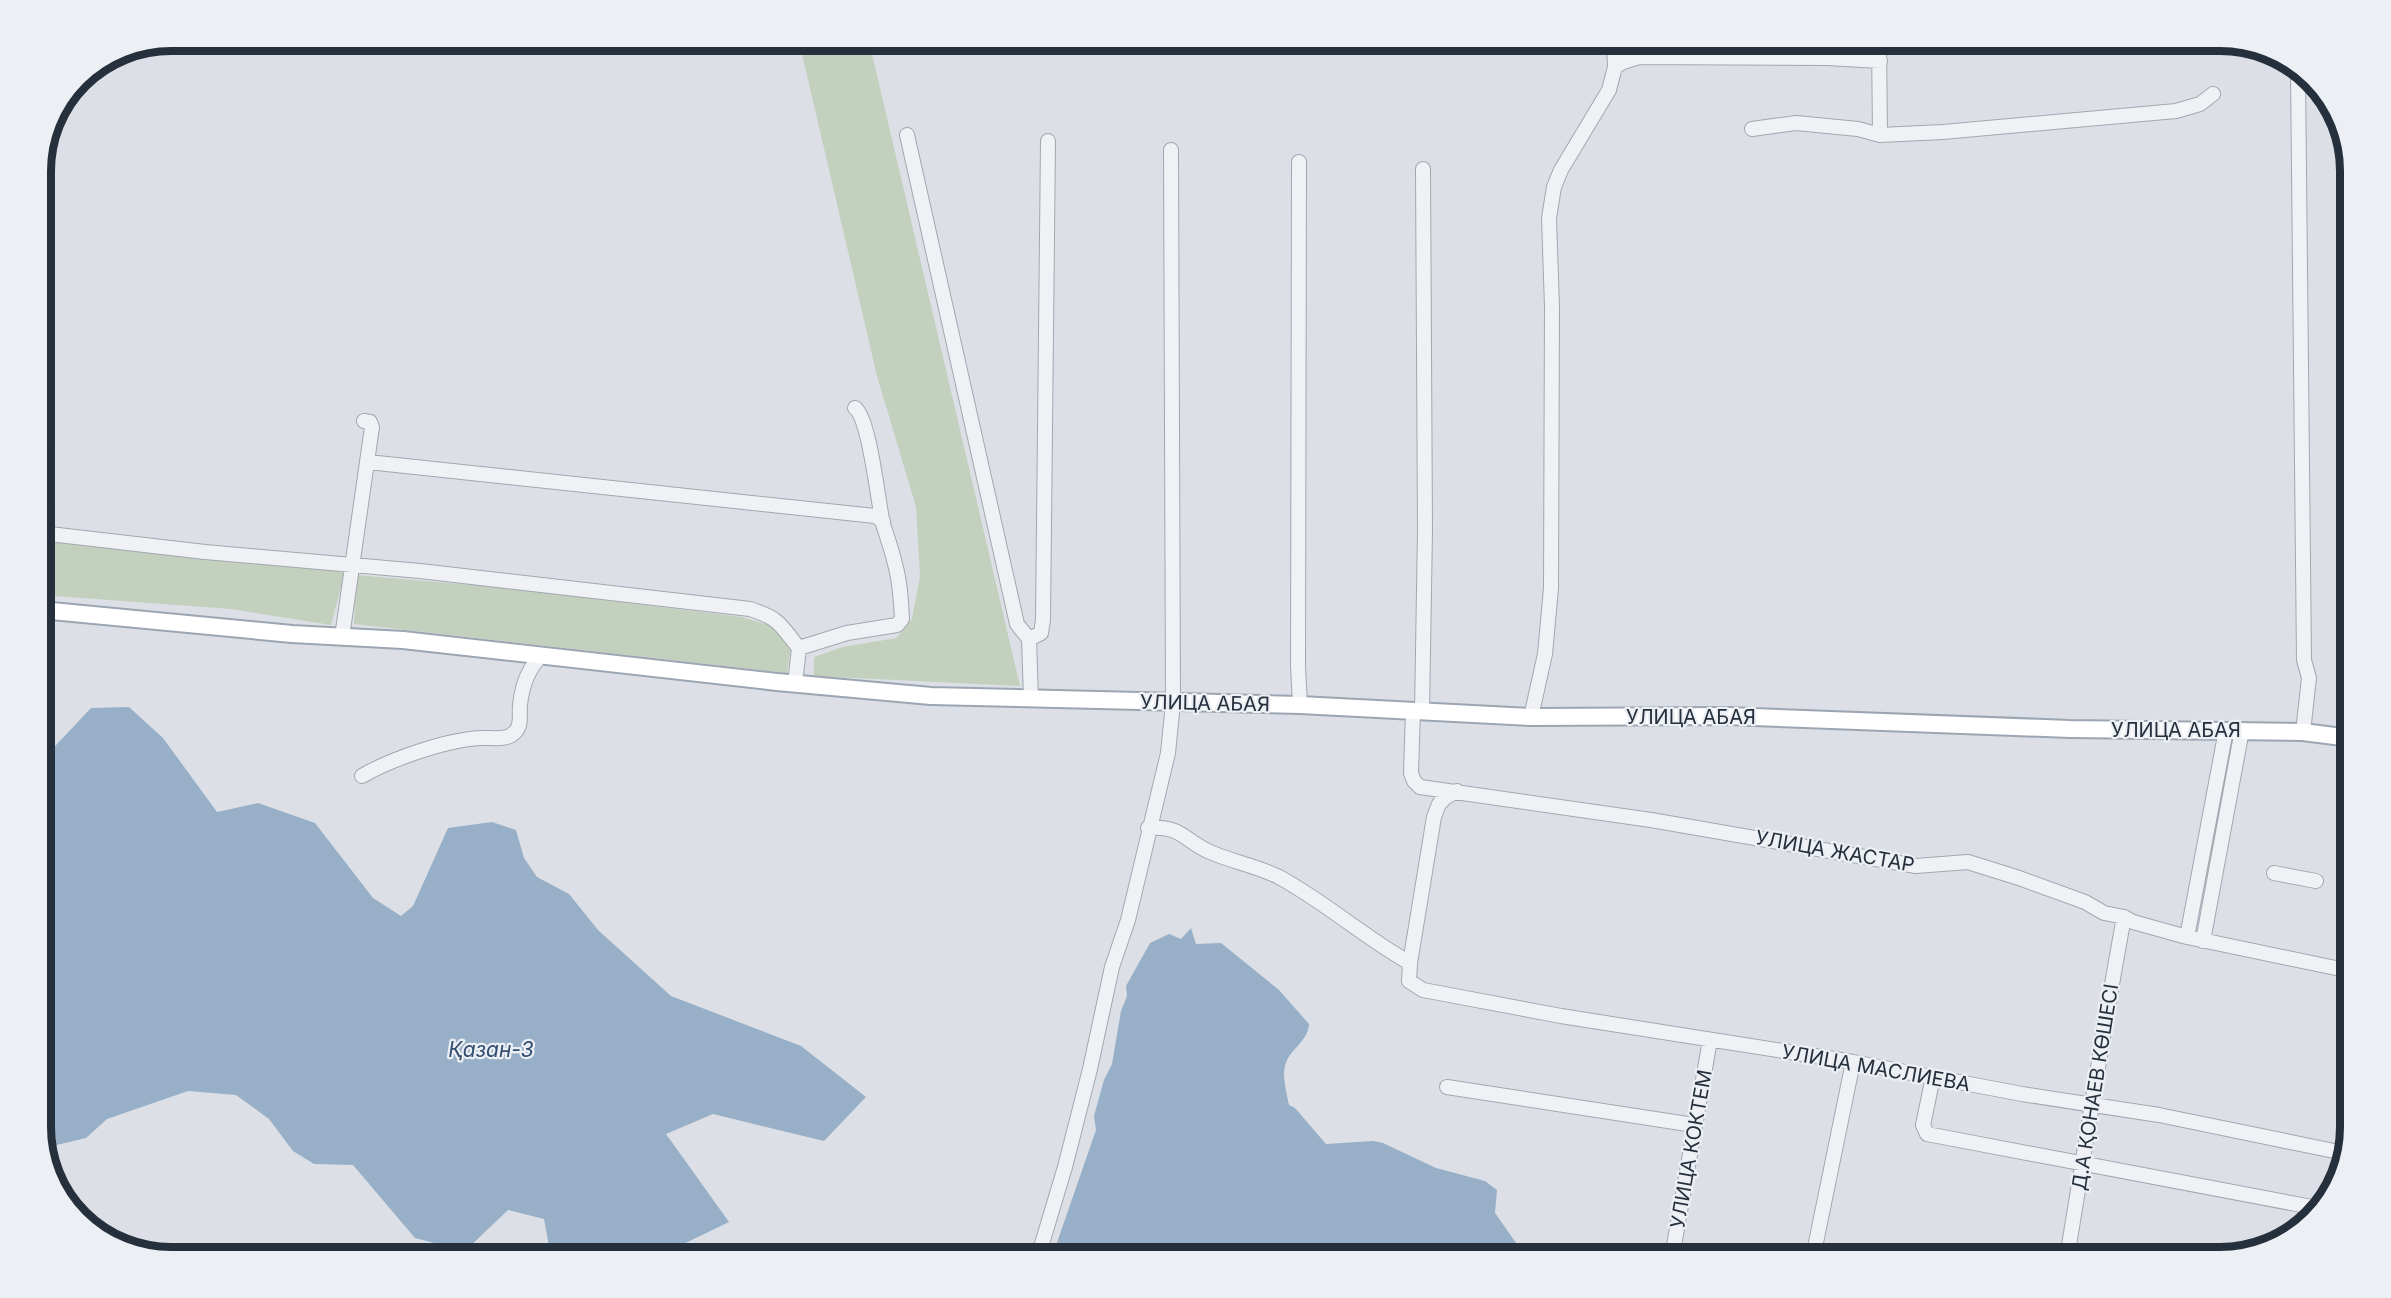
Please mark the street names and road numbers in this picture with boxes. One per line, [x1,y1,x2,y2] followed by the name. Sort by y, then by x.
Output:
[1140,690,1270,716] street label: УЛИЦА АБАЯ
[1626,705,1756,729] street label: УЛИЦА АБАЯ
[2111,718,2241,742] street label: УЛИЦА АБАЯ
[1754,825,1916,877] street label: УЛИЦА ЖАСТАР
[2067,982,2123,1192] street label: Д.А ҚОНАЕВ КӨШЕСІ
[1780,1040,1972,1096] street label: УЛИЦА МАСЛИЕВА
[1665,1068,1717,1230] street label: УЛИЦА КОКТЕМ

